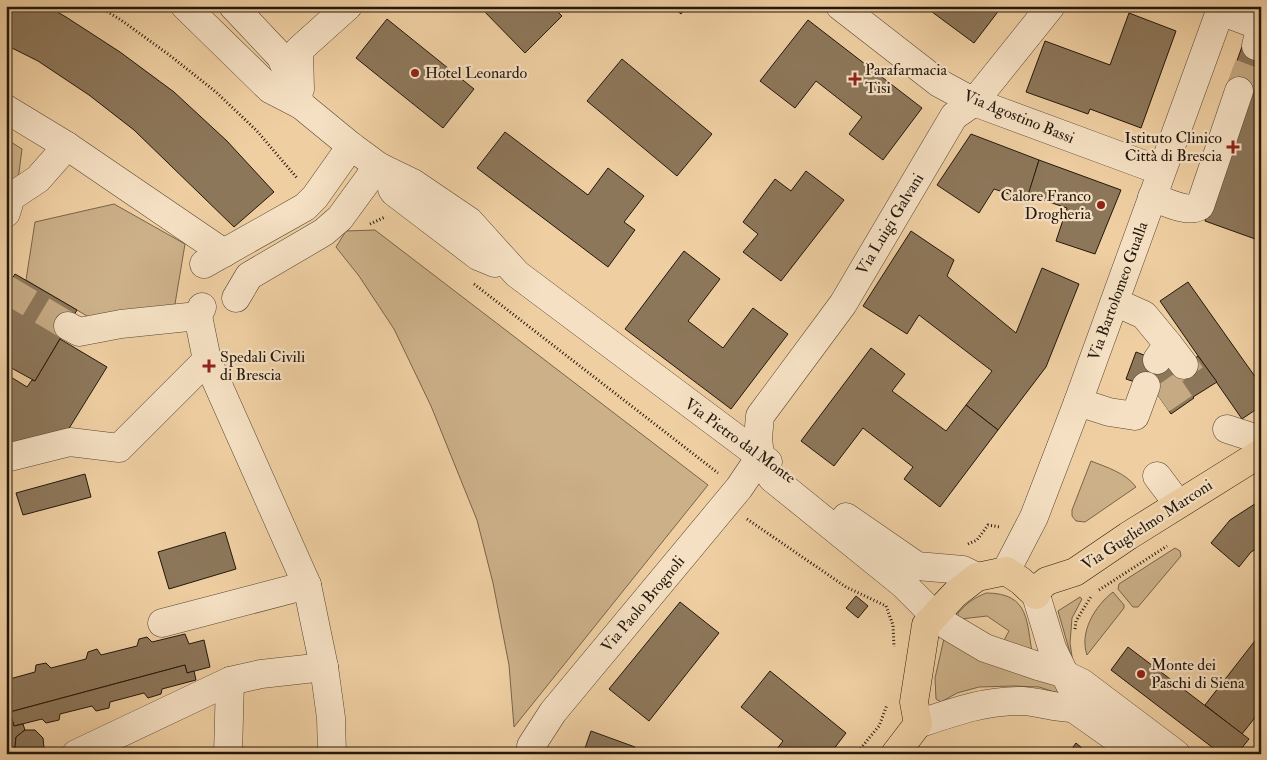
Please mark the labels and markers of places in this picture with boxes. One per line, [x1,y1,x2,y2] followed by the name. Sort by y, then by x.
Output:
[865,60,948,98] place label: Parafarmacia Tisi
[425,63,528,83] place label: Hotel Leonardo
[409,67,421,79] marker: Hotel Leonardo
[849,73,861,85] marker: Parafarmacia Tisi
[1124,128,1222,166] place label: Istituto Clinico Città di Brescia
[1226,140,1240,154] marker: Istituto Clinico Città di Brescia
[1001,186,1091,224] place label: Calore Franco Drogheria
[1095,199,1107,211] marker: Calore Franco Drogheria
[220,347,305,385] place label: Spedali Civili di Brescia
[202,359,216,373] marker: Spedali Civili di Brescia
[1151,655,1245,693] place label: Monte dei Paschi di Siena
[1135,668,1147,680] marker: Monte dei Paschi di Siena

